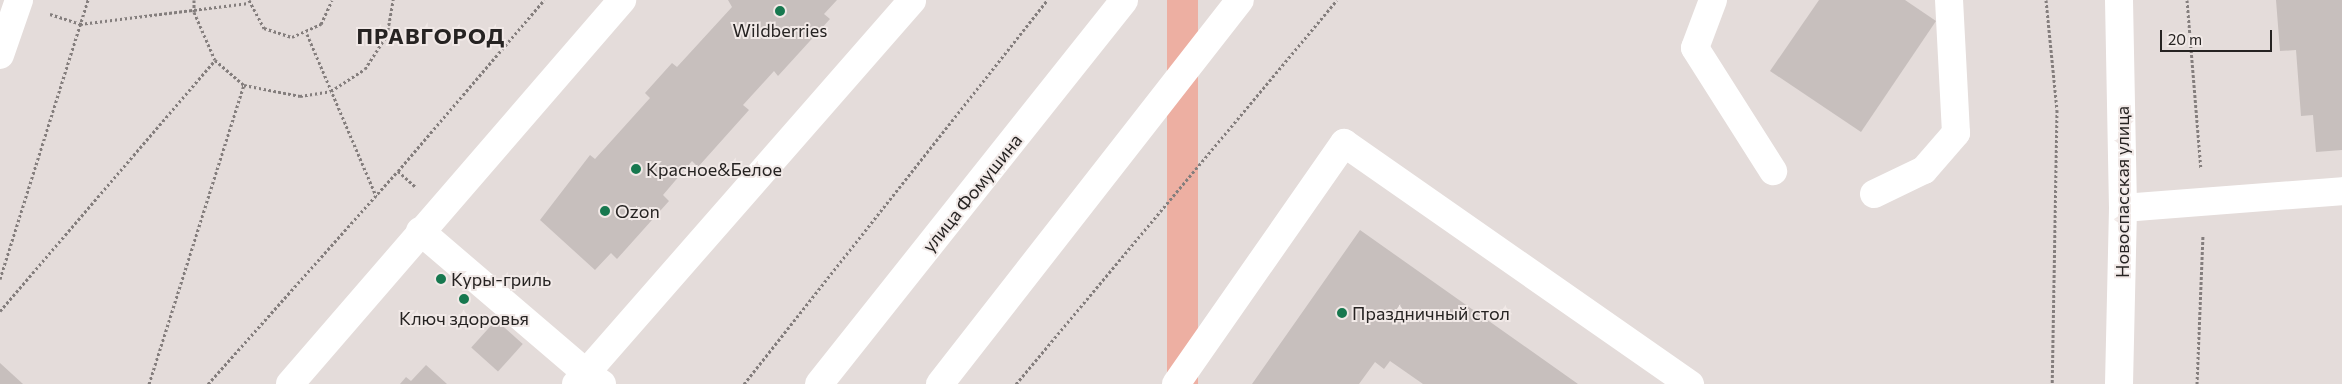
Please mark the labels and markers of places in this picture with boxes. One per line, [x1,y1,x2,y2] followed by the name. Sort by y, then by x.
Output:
[774,5,786,17] marker: Wildberries
[733,19,827,41] place label: Wildberries
[646,158,782,180] place label: Красное&Белое
[630,163,642,175] marker: Красное&Белое
[615,200,660,222] place label: Ozon
[599,205,611,217] marker: Ozon
[451,268,551,290] place label: Куры-гриль
[435,273,447,285] marker: Куры-гриль
[458,293,470,305] marker: Ключ здоровья
[1352,302,1510,324] place label: Праздничный стол
[399,307,529,329] place label: Ключ здоровья
[1336,307,1348,319] marker: Праздничный стол

